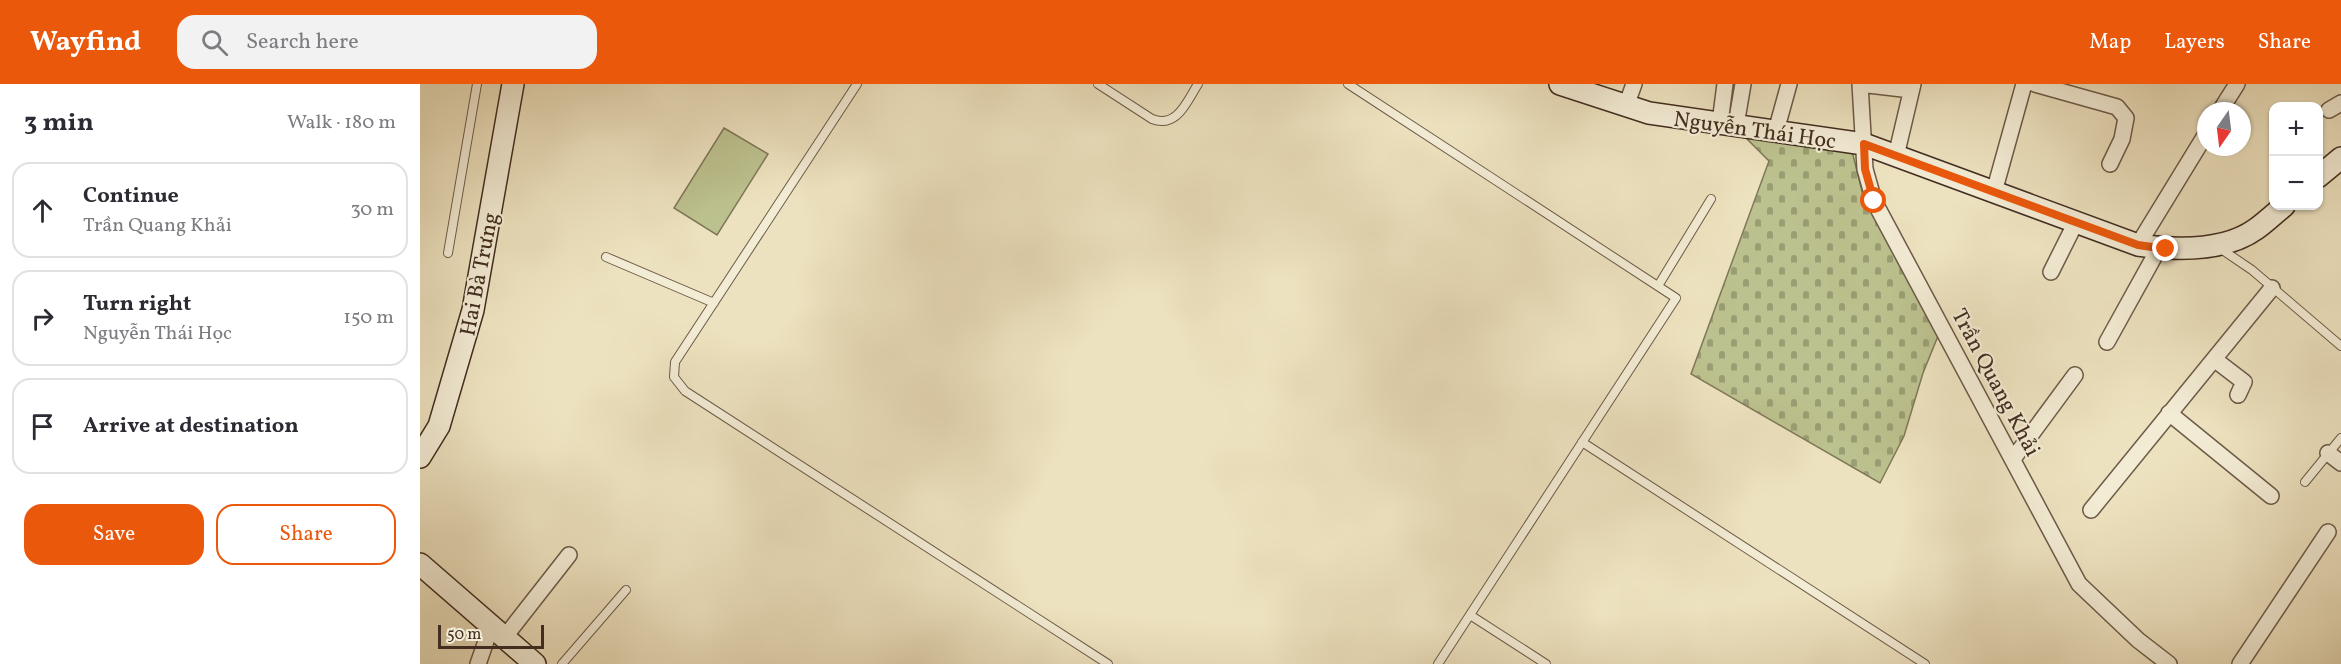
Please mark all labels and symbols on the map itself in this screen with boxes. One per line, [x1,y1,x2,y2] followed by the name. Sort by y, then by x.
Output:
[2197,102,2251,156] north arrow
[1671,105,1838,158] street label: Nguyễn Thái Học
[1860,187,1886,213] route start
[453,210,508,339] street label: Hai Bà Trưng
[2152,235,2178,261] route end
[1943,304,2047,463] street label: Trần Quang Khải
[438,622,544,650] scale bar

